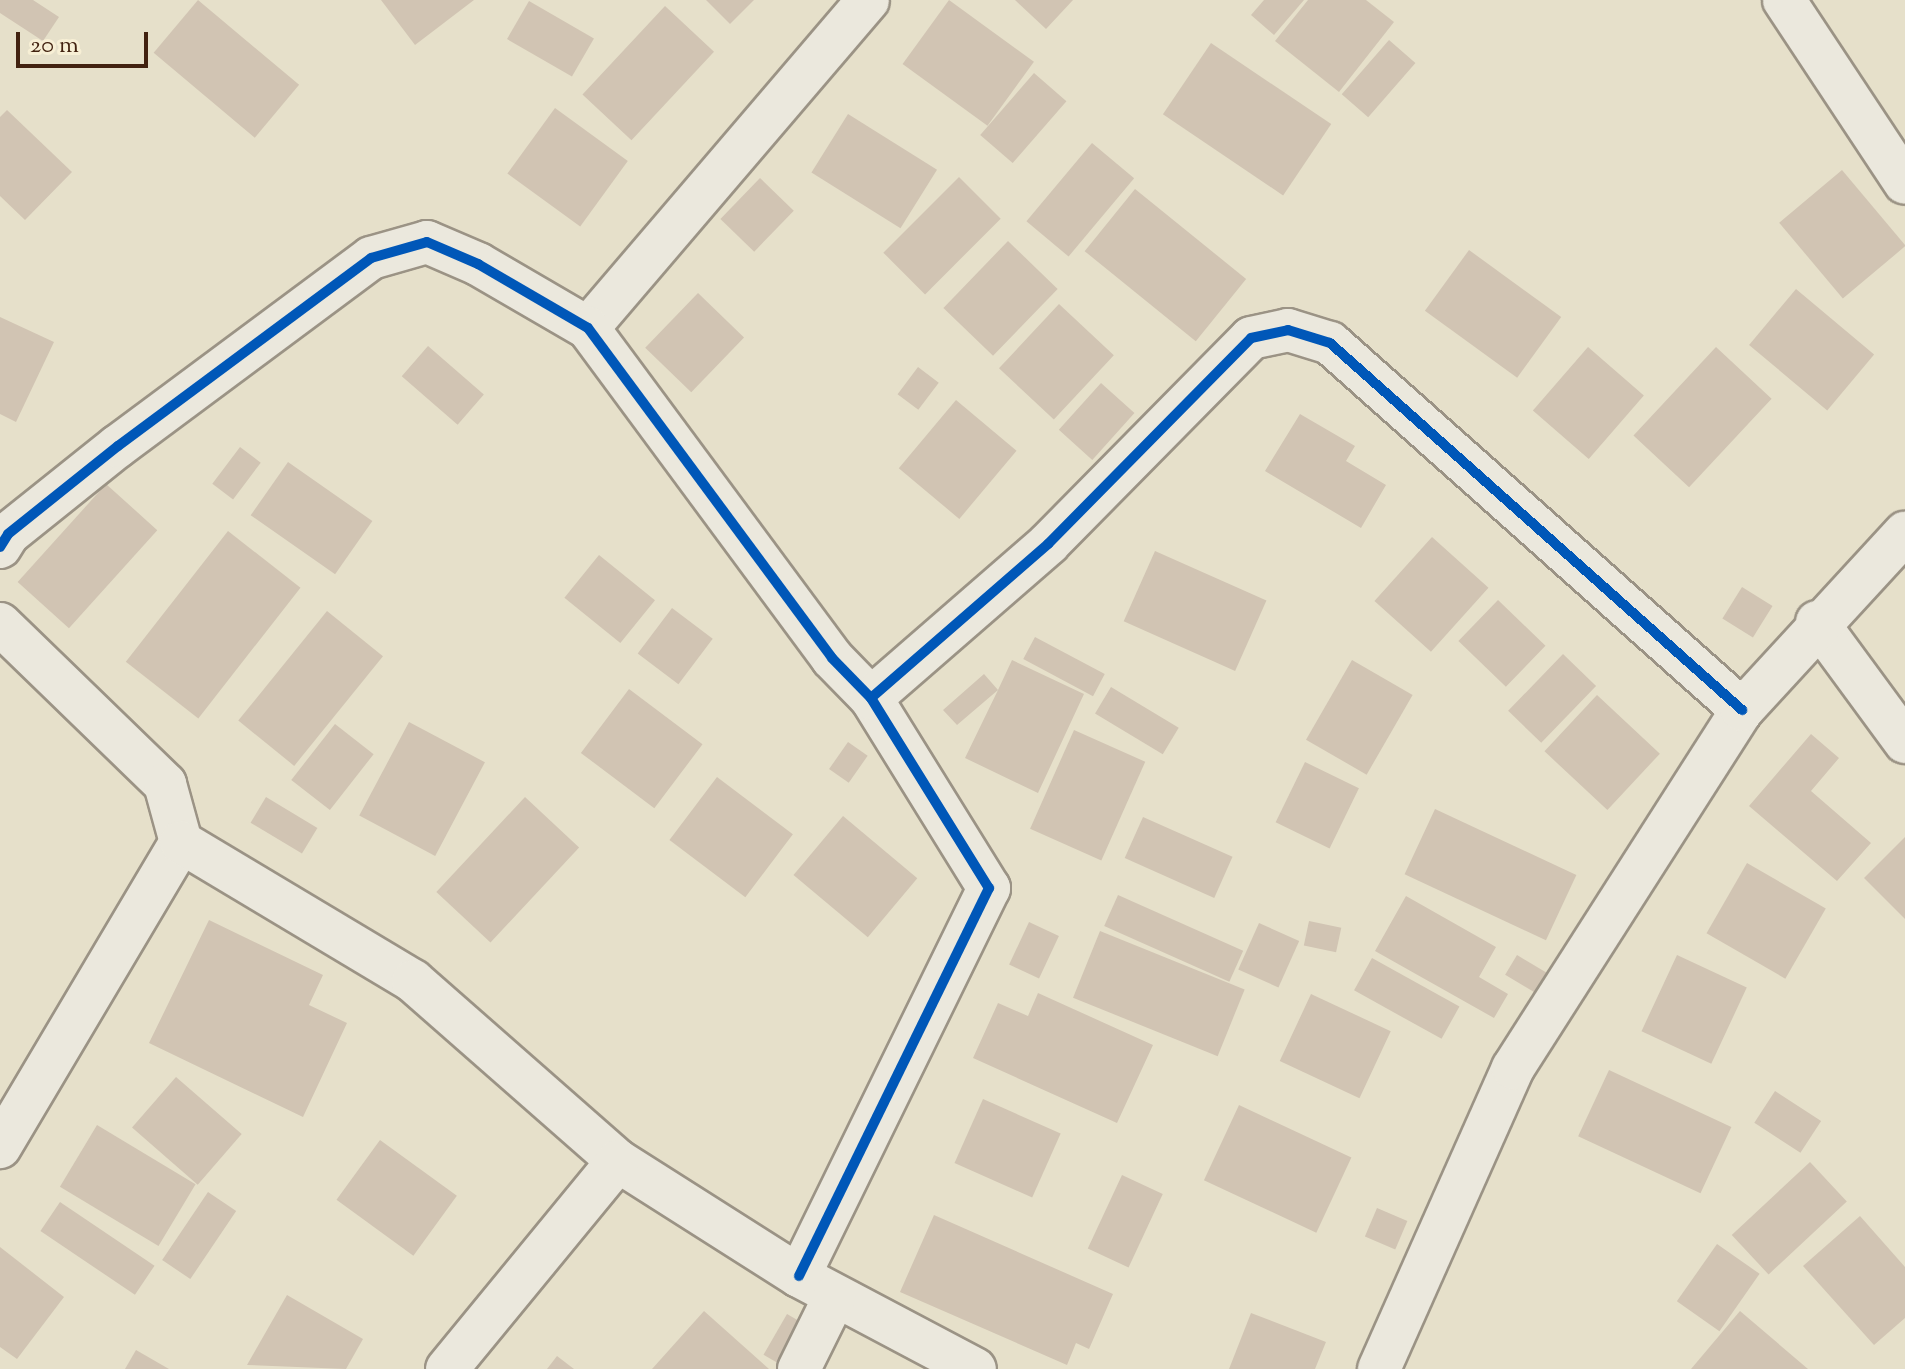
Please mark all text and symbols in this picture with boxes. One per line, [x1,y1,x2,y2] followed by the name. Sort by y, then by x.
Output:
[20,16,152,66] scale bar
[30,29,79,63] text: 20 m

